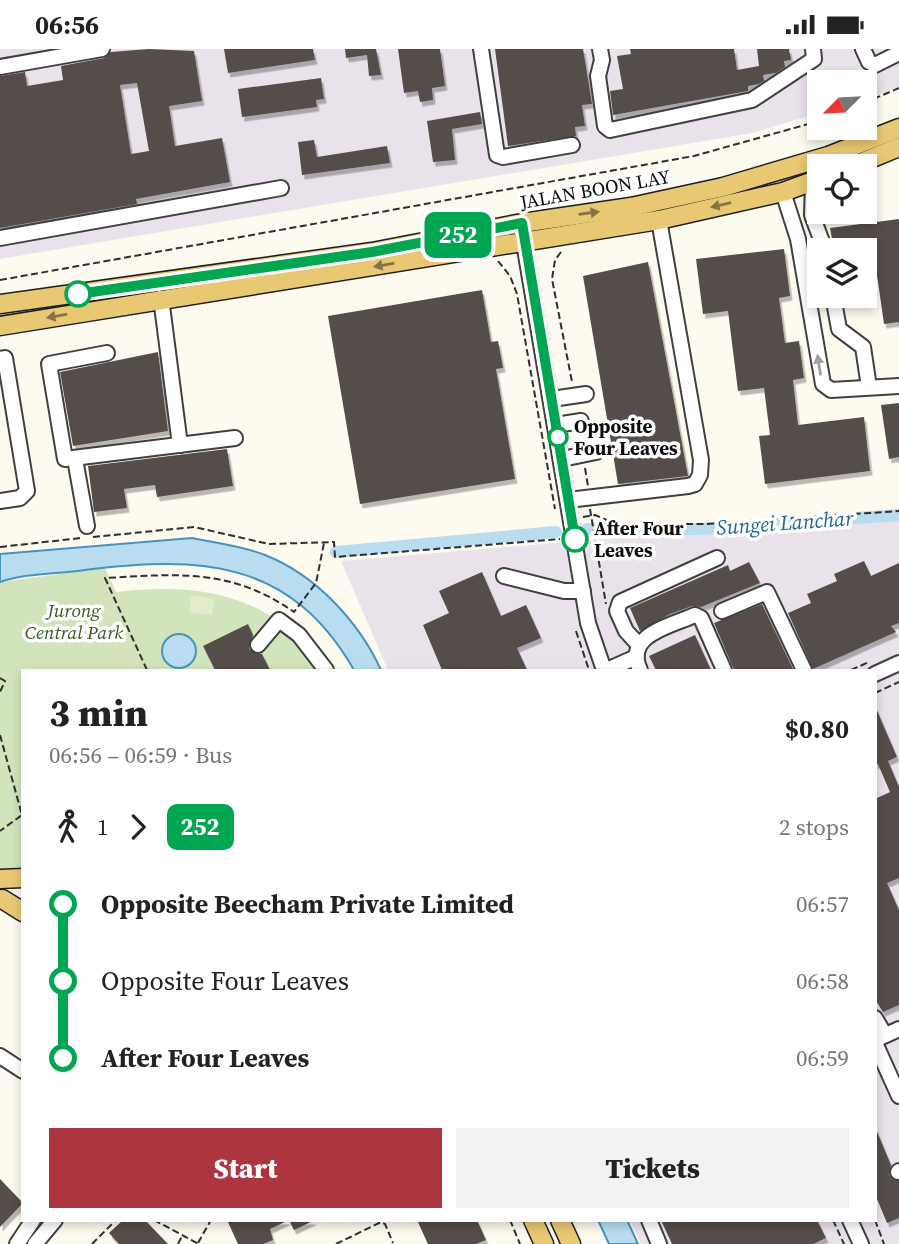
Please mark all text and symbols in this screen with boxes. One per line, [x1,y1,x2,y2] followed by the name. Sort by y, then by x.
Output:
[35,7,99,43] text: 06:56
[807,70,877,140] north arrow
[807,70,877,308] map controls
[807,154,877,224] button: locate
[517,163,672,215] street label: JALAN BOON LAY
[710,200,732,211] one-way arrow
[578,207,600,218] one-way arrow
[418,212,498,258] line badge: 252
[438,218,478,251] text: 252
[807,238,877,308] button: layers
[373,260,395,271] one-way arrow
[65,281,91,307] unlabelled marker
[46,310,68,321] one-way arrow
[813,354,824,376] one-way arrow
[574,413,678,461] place label: Opposite Four Leaves
[548,427,568,447] marker: Opposite Four Leaves
[716,503,855,542] water label: Sungei Lanchar
[594,515,684,563] place label: After Four Leaves
[562,526,588,552] marker: After Four Leaves
[25,597,123,645] park label: Jurong Central Park
[49,687,148,739] text: 3 min
[785,711,849,747] text: $0.80
[49,739,232,771] text: 06:56 – 06:59 · Bus
[49,808,87,846] icon: walk
[119,808,157,846] icon: forward
[181,810,220,843] text: 252
[97,811,109,843] text: 1
[779,811,849,843] text: 2 stops
[101,886,514,922] text: Opposite Beecham Private Limited
[796,888,849,920] text: 06:57
[101,963,349,999] text: Opposite Four Leaves
[796,965,849,997] text: 06:58
[101,1040,309,1076] text: After Four Leaves
[796,1042,849,1074] text: 06:59
[49,1128,442,1208] button: Start
[456,1128,849,1208] button: Tickets

